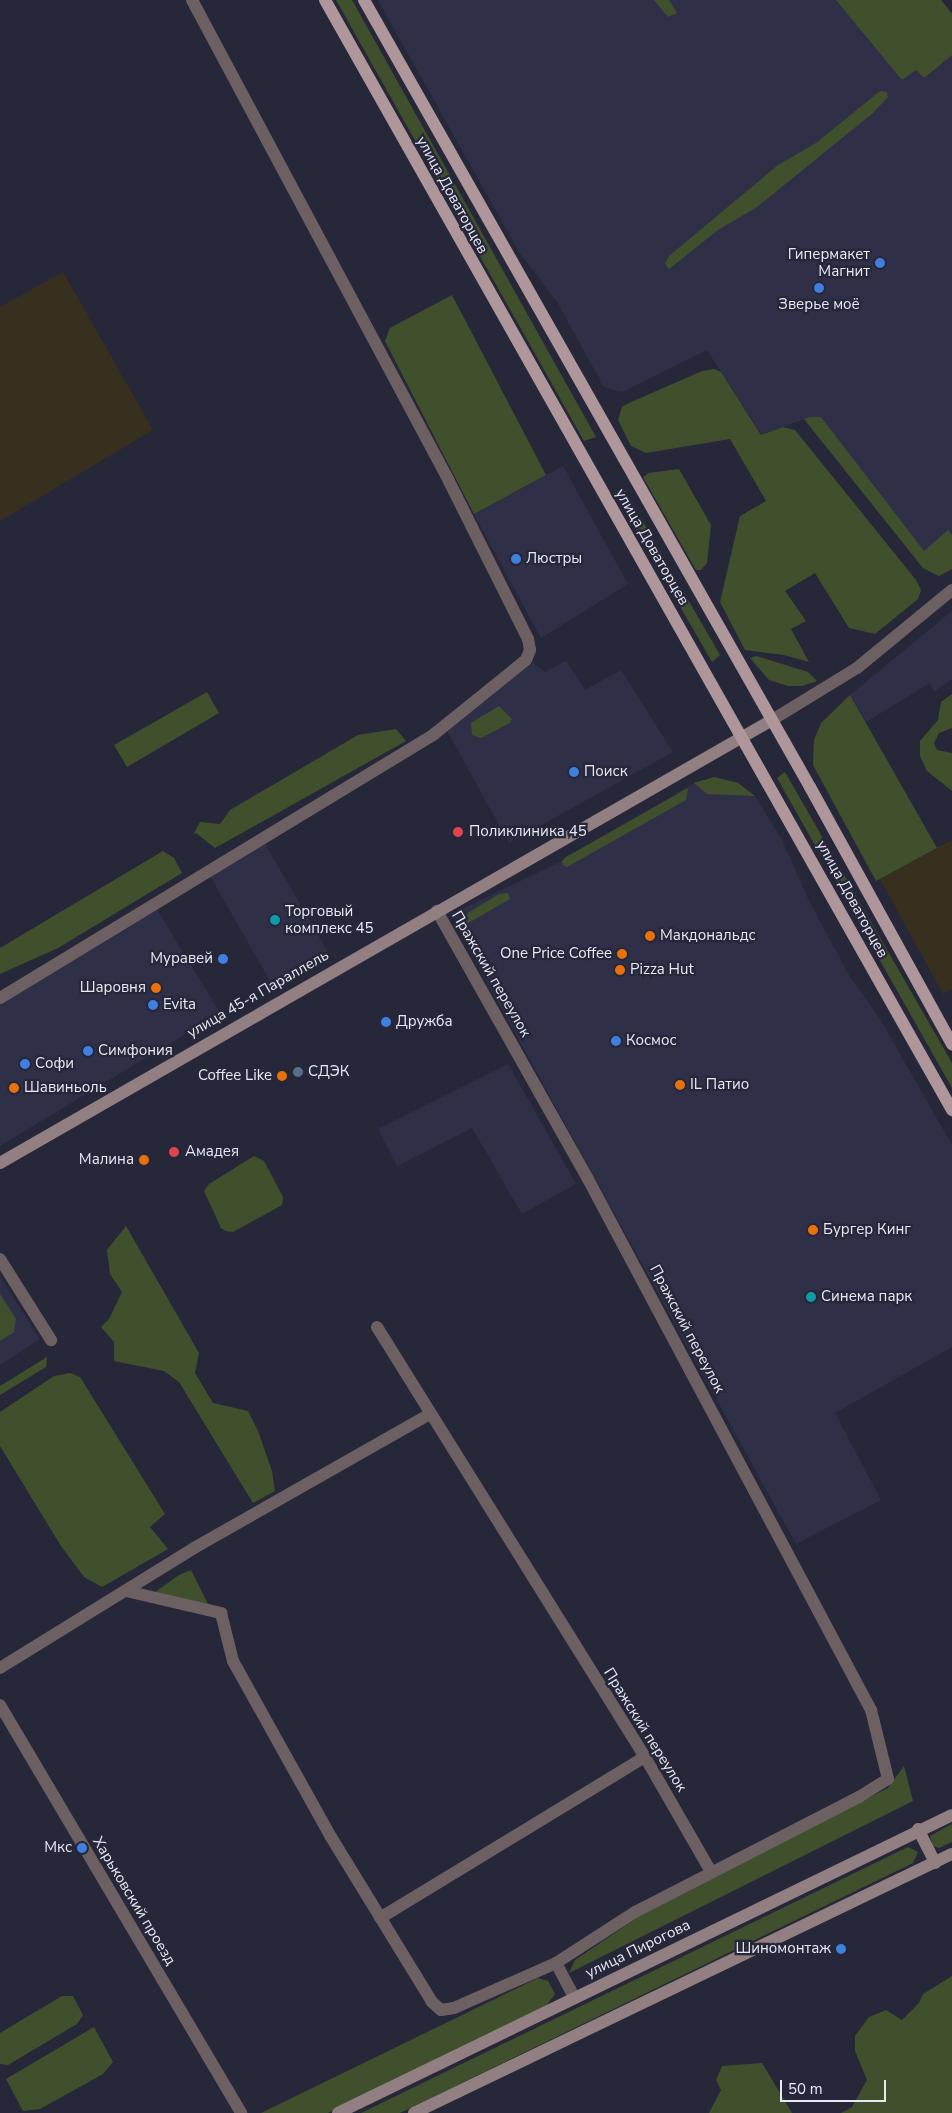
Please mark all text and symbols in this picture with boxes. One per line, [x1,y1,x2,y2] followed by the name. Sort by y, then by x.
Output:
[412,133,492,257] street label: улица Доваторцев
[788,245,870,280] place label: Гипермакет Магнит
[874,257,886,269] marker: Гипермакет Магнит
[813,282,825,294] marker: Зверье моё
[778,296,860,314] place label: Зверье моё
[611,486,693,608] street label: улица Доваторцев
[526,550,582,568] place label: Люстры
[510,553,522,565] marker: Люстры
[584,763,628,781] place label: Поиск
[568,766,580,778] marker: Поиск
[469,823,587,841] place label: Поликлиника 45
[451,825,465,839] marker: Поликлиника 45
[812,837,892,961] street label: улица Доваторцев
[285,902,374,937] place label: Торговый комплекс 45
[448,908,534,1040] street label: Пражский переулок
[269,914,281,926] marker: Торговый комплекс 45
[660,927,756,945] place label: Макдональдс
[644,930,656,942] marker: Макдональдс
[500,945,612,963] place label: One Price Coffee
[184,946,332,1042] street label: улица 45-я Параллель
[616,948,628,960] marker: One Price Coffee
[150,950,213,968] place label: Муравей
[217,953,229,965] marker: Муравей
[630,961,694,979] place label: Pizza Hut
[614,964,626,976] marker: Pizza Hut
[80,979,146,997] place label: Шаровня
[150,982,162,994] marker: Шаровня
[163,996,196,1014] place label: Evita
[147,999,159,1011] marker: Evita
[396,1013,453,1031] place label: Дружба
[380,1016,392,1028] marker: Дружба
[626,1032,677,1050] place label: Космос
[610,1035,622,1047] marker: Космос
[98,1042,173,1060] place label: Симфония
[82,1045,94,1057] marker: Симфония
[35,1055,74,1073] place label: Софи
[19,1058,31,1070] marker: Софи
[308,1063,349,1081] place label: СДЭК
[292,1066,304,1078] marker: СДЭК
[198,1067,272,1085] place label: Coffee Like
[276,1070,288,1082] marker: Coffee Like
[690,1076,749,1094] place label: IL Патио
[24,1079,107,1097] place label: Шавиньоль
[674,1079,686,1091] marker: IL Патио
[8,1082,20,1094] marker: Шавиньоль
[185,1143,239,1161] place label: Амадея
[167,1145,181,1159] marker: Амадея
[79,1151,134,1169] place label: Малина
[138,1154,150,1166] marker: Малина
[823,1221,911,1239] place label: Бургер Кинг
[807,1224,819,1236] marker: Бургер Кинг
[646,1262,728,1396] street label: Пражский переулок
[821,1288,912,1306] place label: Синема парк
[805,1291,817,1303] marker: Синема парк
[600,1665,690,1795] street label: Пражский переулок
[89,1834,179,1968] street label: Харьковский проезд
[44,1839,72,1857] place label: Мкс
[76,1842,88,1854] marker: Мкс
[583,1916,693,1982] street label: улица Пирогова
[735,1940,831,1958] place label: Шиномонтаж
[835,1943,847,1955] marker: Шиномонтаж
[782,2070,888,2102] scale bar
[788,2079,823,2099] text: 50 m

